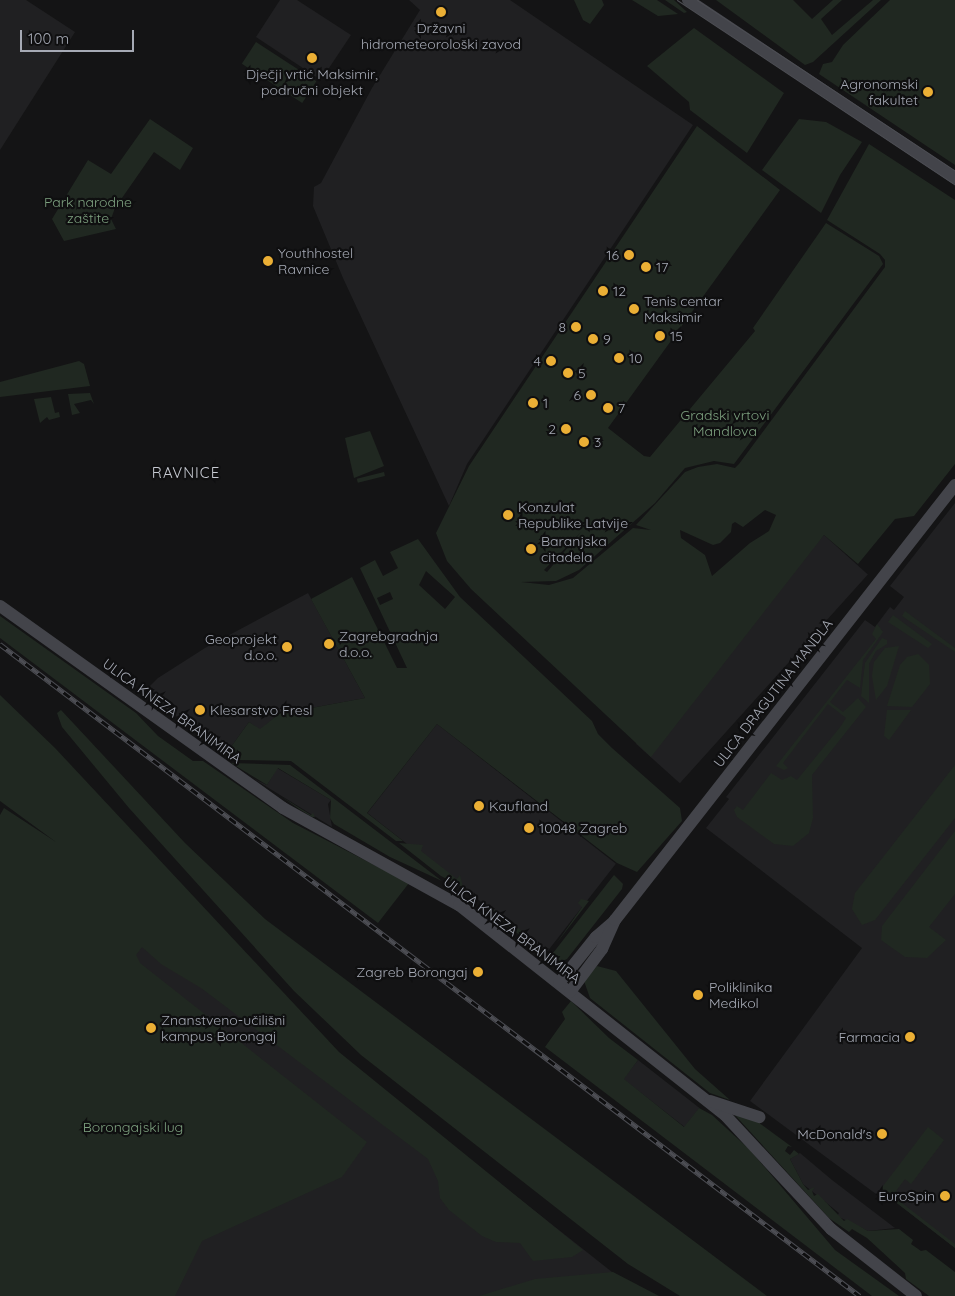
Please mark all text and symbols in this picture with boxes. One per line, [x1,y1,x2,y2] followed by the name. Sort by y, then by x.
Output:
[435,6,447,18] marker: Državni hidrometeorološki zavod
[22,20,136,52] scale bar
[361,20,521,52] place label: Državni hidrometeorološki zavod
[28,29,69,48] text: 100 m
[306,52,318,64] marker: Dječji vrtić Maksimir, područni objekt
[246,66,378,98] place label: Dječji vrtić Maksimir, područni objekt
[840,76,918,108] place label: Agronomski fakultet
[922,86,934,98] marker: Agronomski fakultet
[44,194,132,226] park label: Park narodne zaštite
[278,245,353,278] place label: Youthhostel Ravnice
[606,247,619,263] place label: 16
[623,249,635,261] marker: 16
[262,255,274,267] marker: Youthhostel Ravnice
[656,259,668,275] place label: 17
[640,261,652,273] marker: 17
[613,283,626,299] place label: 12
[597,285,609,297] marker: 12
[644,293,722,326] place label: Tenis centar Maksimir
[628,303,640,315] marker: Tenis centar Maksimir
[558,319,566,335] place label: 8
[570,321,582,333] marker: 8
[670,328,683,344] place label: 15
[654,330,666,342] marker: 15
[603,331,611,347] place label: 9
[587,333,599,345] marker: 9
[629,350,643,366] place label: 10
[613,352,625,364] marker: 10
[534,353,541,369] place label: 4
[545,355,557,367] marker: 4
[578,365,586,381] place label: 5
[562,367,574,379] marker: 5
[573,387,581,403] place label: 6
[585,389,597,401] marker: 6
[543,395,548,411] place label: 1
[527,397,539,409] marker: 1
[618,400,625,416] place label: 7
[602,402,614,414] marker: 7
[680,407,770,440] park label: Gradski vrtovi Mandlova
[548,421,556,437] place label: 2
[560,423,572,435] marker: 2
[594,434,601,450] place label: 3
[578,436,590,448] marker: 3
[151,464,221,482] district label: RAVNICE
[518,499,628,532] place label: Konzulat Republike Latvije
[502,509,514,521] marker: Konzulat Republike Latvije
[541,533,607,566] place label: Baranjska citadela
[525,543,537,555] marker: Baranjska citadela
[710,616,836,770] street label: ULICA DRAGUTINA MANDLA
[339,628,438,660] place label: Zagrebgradnja d.o.o.
[205,631,277,664] place label: Geoprojekt d.o.o.
[323,638,335,650] marker: Zagrebgradnja d.o.o.
[281,641,293,653] marker: Geoprojekt d.o.o.
[99,655,245,767] street label: ULICA KNEZA BRANIMIRA
[210,702,312,718] place label: Klesarstvo Fresl
[194,704,206,716] marker: Klesarstvo Fresl
[489,798,548,814] place label: Kaufland
[473,800,485,812] marker: Kaufland
[539,820,627,836] place label: 10048 Zagreb
[523,822,535,834] marker: 10048 Zagreb
[440,873,584,987] street label: ULICA KNEZA BRANIMIRA
[356,964,468,980] place label: Zagreb Borongaj
[472,966,484,978] marker: Zagreb Borongaj
[709,979,773,1012] place label: Poliklinika Medikol
[691,988,705,1002] marker: Poliklinika Medikol
[161,1012,285,1044] place label: Znanstveno-učilišni kampus Borongaj
[145,1022,157,1034] marker: Znanstveno-učilišni kampus Borongaj
[838,1029,900,1045] place label: Farmacia
[904,1031,916,1043] marker: Farmacia
[83,1119,183,1135] park label: Borongajski lug
[797,1126,872,1142] place label: McDonald's
[876,1128,888,1140] marker: McDonald's
[878,1188,935,1204] place label: EuroSpin
[939,1190,951,1202] marker: EuroSpin

